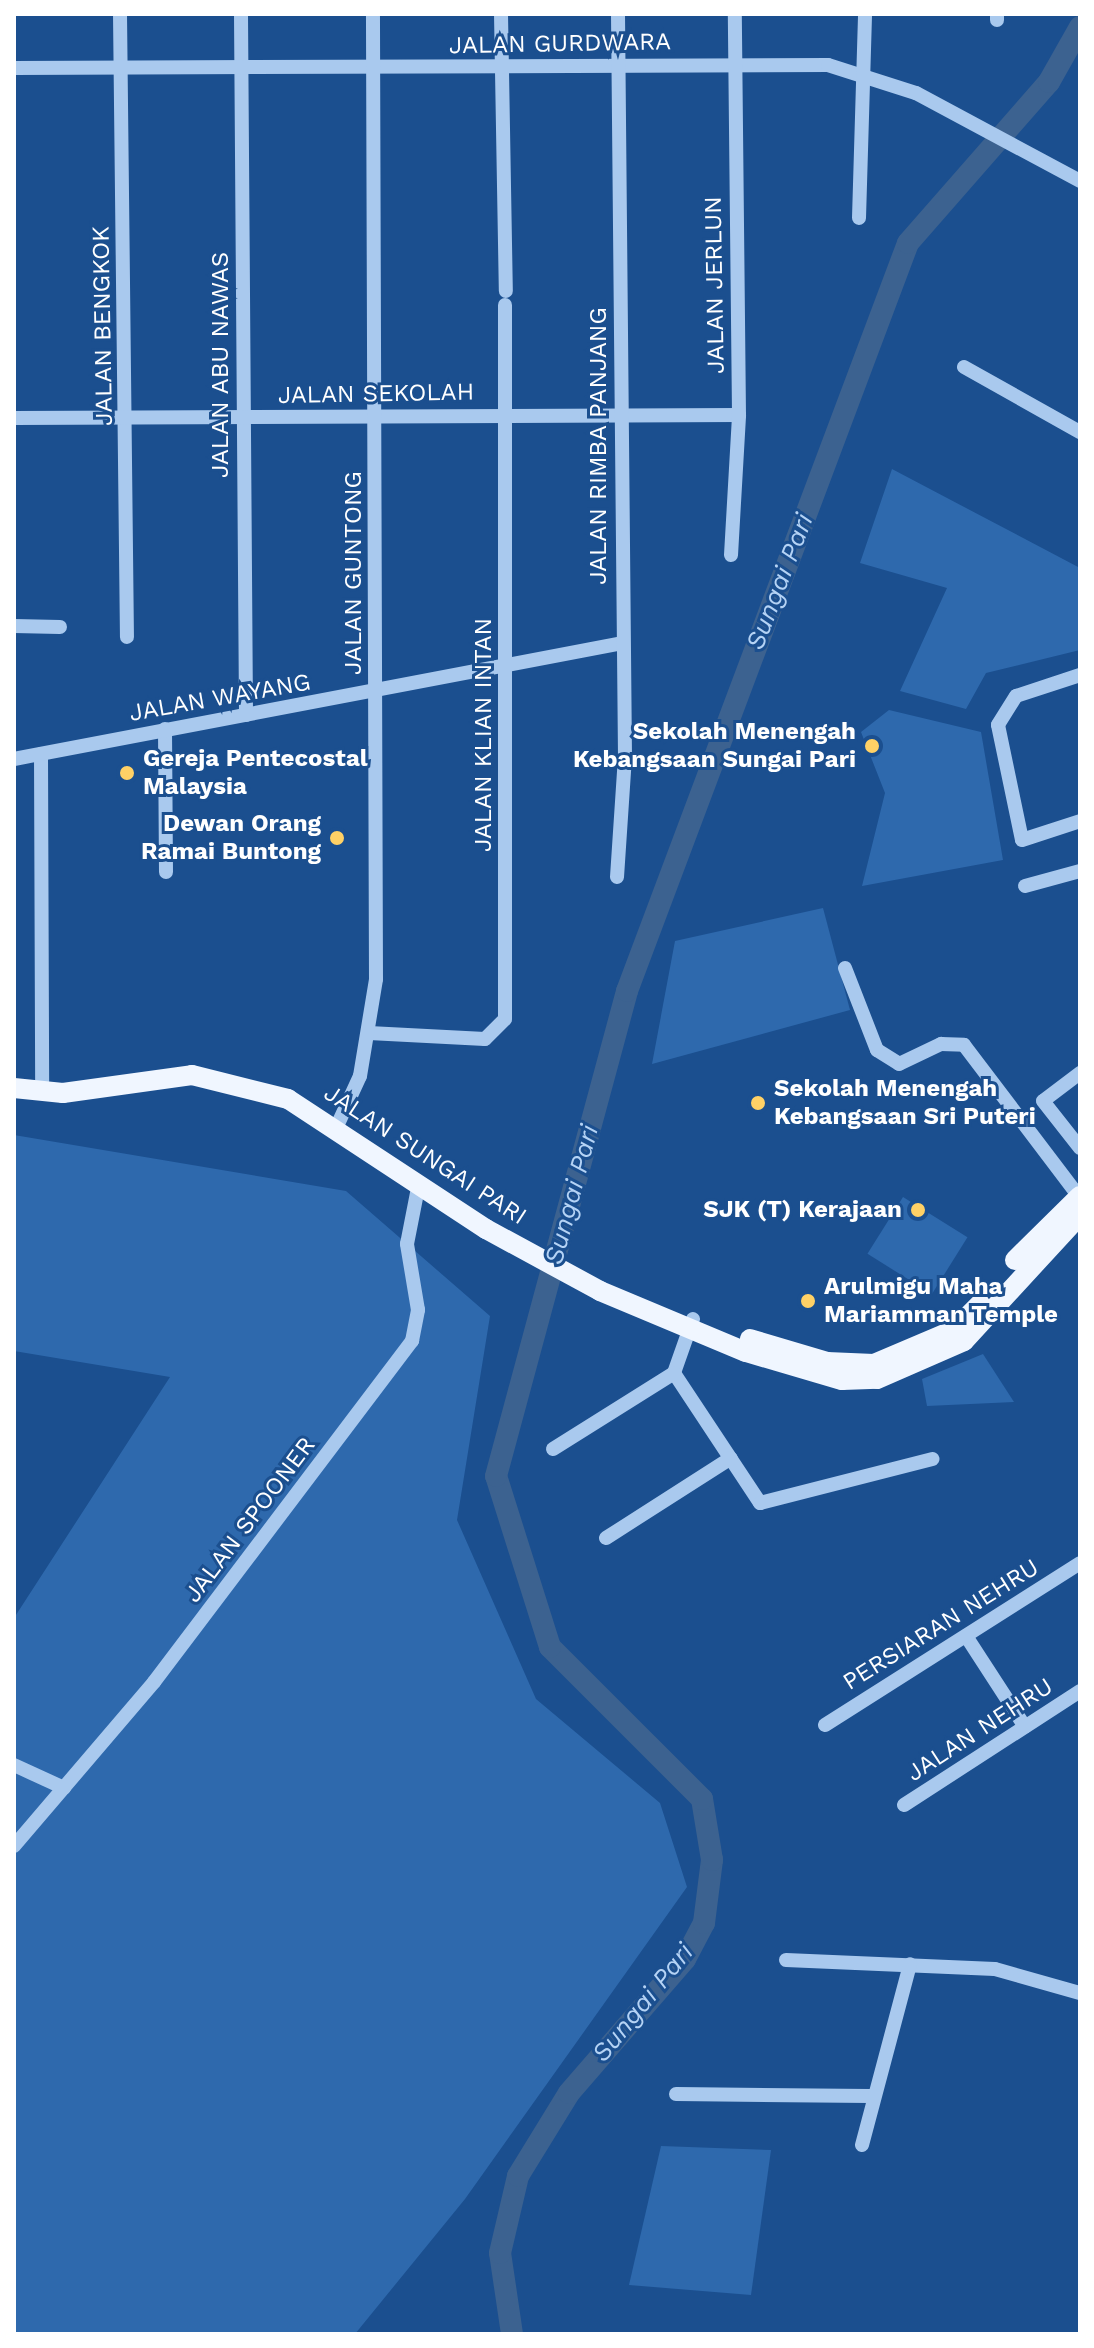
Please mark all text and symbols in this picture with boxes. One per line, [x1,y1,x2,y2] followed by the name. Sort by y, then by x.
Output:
[449,28,671,60] street label: JALAN GURDWARA
[699,196,731,374] street label: JALAN JERLUN
[87,226,119,426] street label: JALAN BENGKOK
[207,251,235,479] street label: JALAN ABU NAWAS
[585,307,613,585] street label: JALAN RIMBA PANJANG
[278,378,474,410] street label: JALAN SEKOLAH
[340,471,368,675] street label: JALAN GUNTONG
[740,509,820,655] water label: Sungai Pari
[470,618,498,852] street label: JALAN KLIAN INTAN
[127,668,313,728] street label: JALAN WAYANG
[573,718,856,774] place label: Sekolah Menengah Kebangsaan Sungai Pari
[863,737,881,755] marker: Sekolah Menengah Kebangsaan Sungai Pari
[143,745,368,801] place label: Gereja Pentecostal Malaysia
[118,764,136,782] marker: Gereja Pentecostal Malaysia
[141,810,321,866] place label: Dewan Orang Ramai Buntong
[328,829,346,847] marker: Dewan Orang Ramai Buntong
[774,1075,1036,1131] place label: Sekolah Menengah Kebangsaan Sri Puteri
[318,1079,532,1231] street label: JALAN SUNGAI PARI
[749,1094,767,1112] marker: Sekolah Menengah Kebangsaan Sri Puteri
[538,1122,606,1268] water label: Sungai Pari
[703,1196,902,1224] place label: SJK (T) Kerajaan
[909,1201,927,1219] marker: SJK (T) Kerajaan
[824,1273,1058,1329] place label: Arulmigu Maha Mariamman Temple
[799,1292,817,1310] marker: Arulmigu Maha Mariamman Temple
[178,1432,322,1608] street label: JALAN SPOONER
[838,1553,1044,1697] street label: PERSIARAN NEHRU
[902,1672,1058,1788] street label: JALAN NEHRU
[586,1937,700,2069] water label: Sungai Pari

